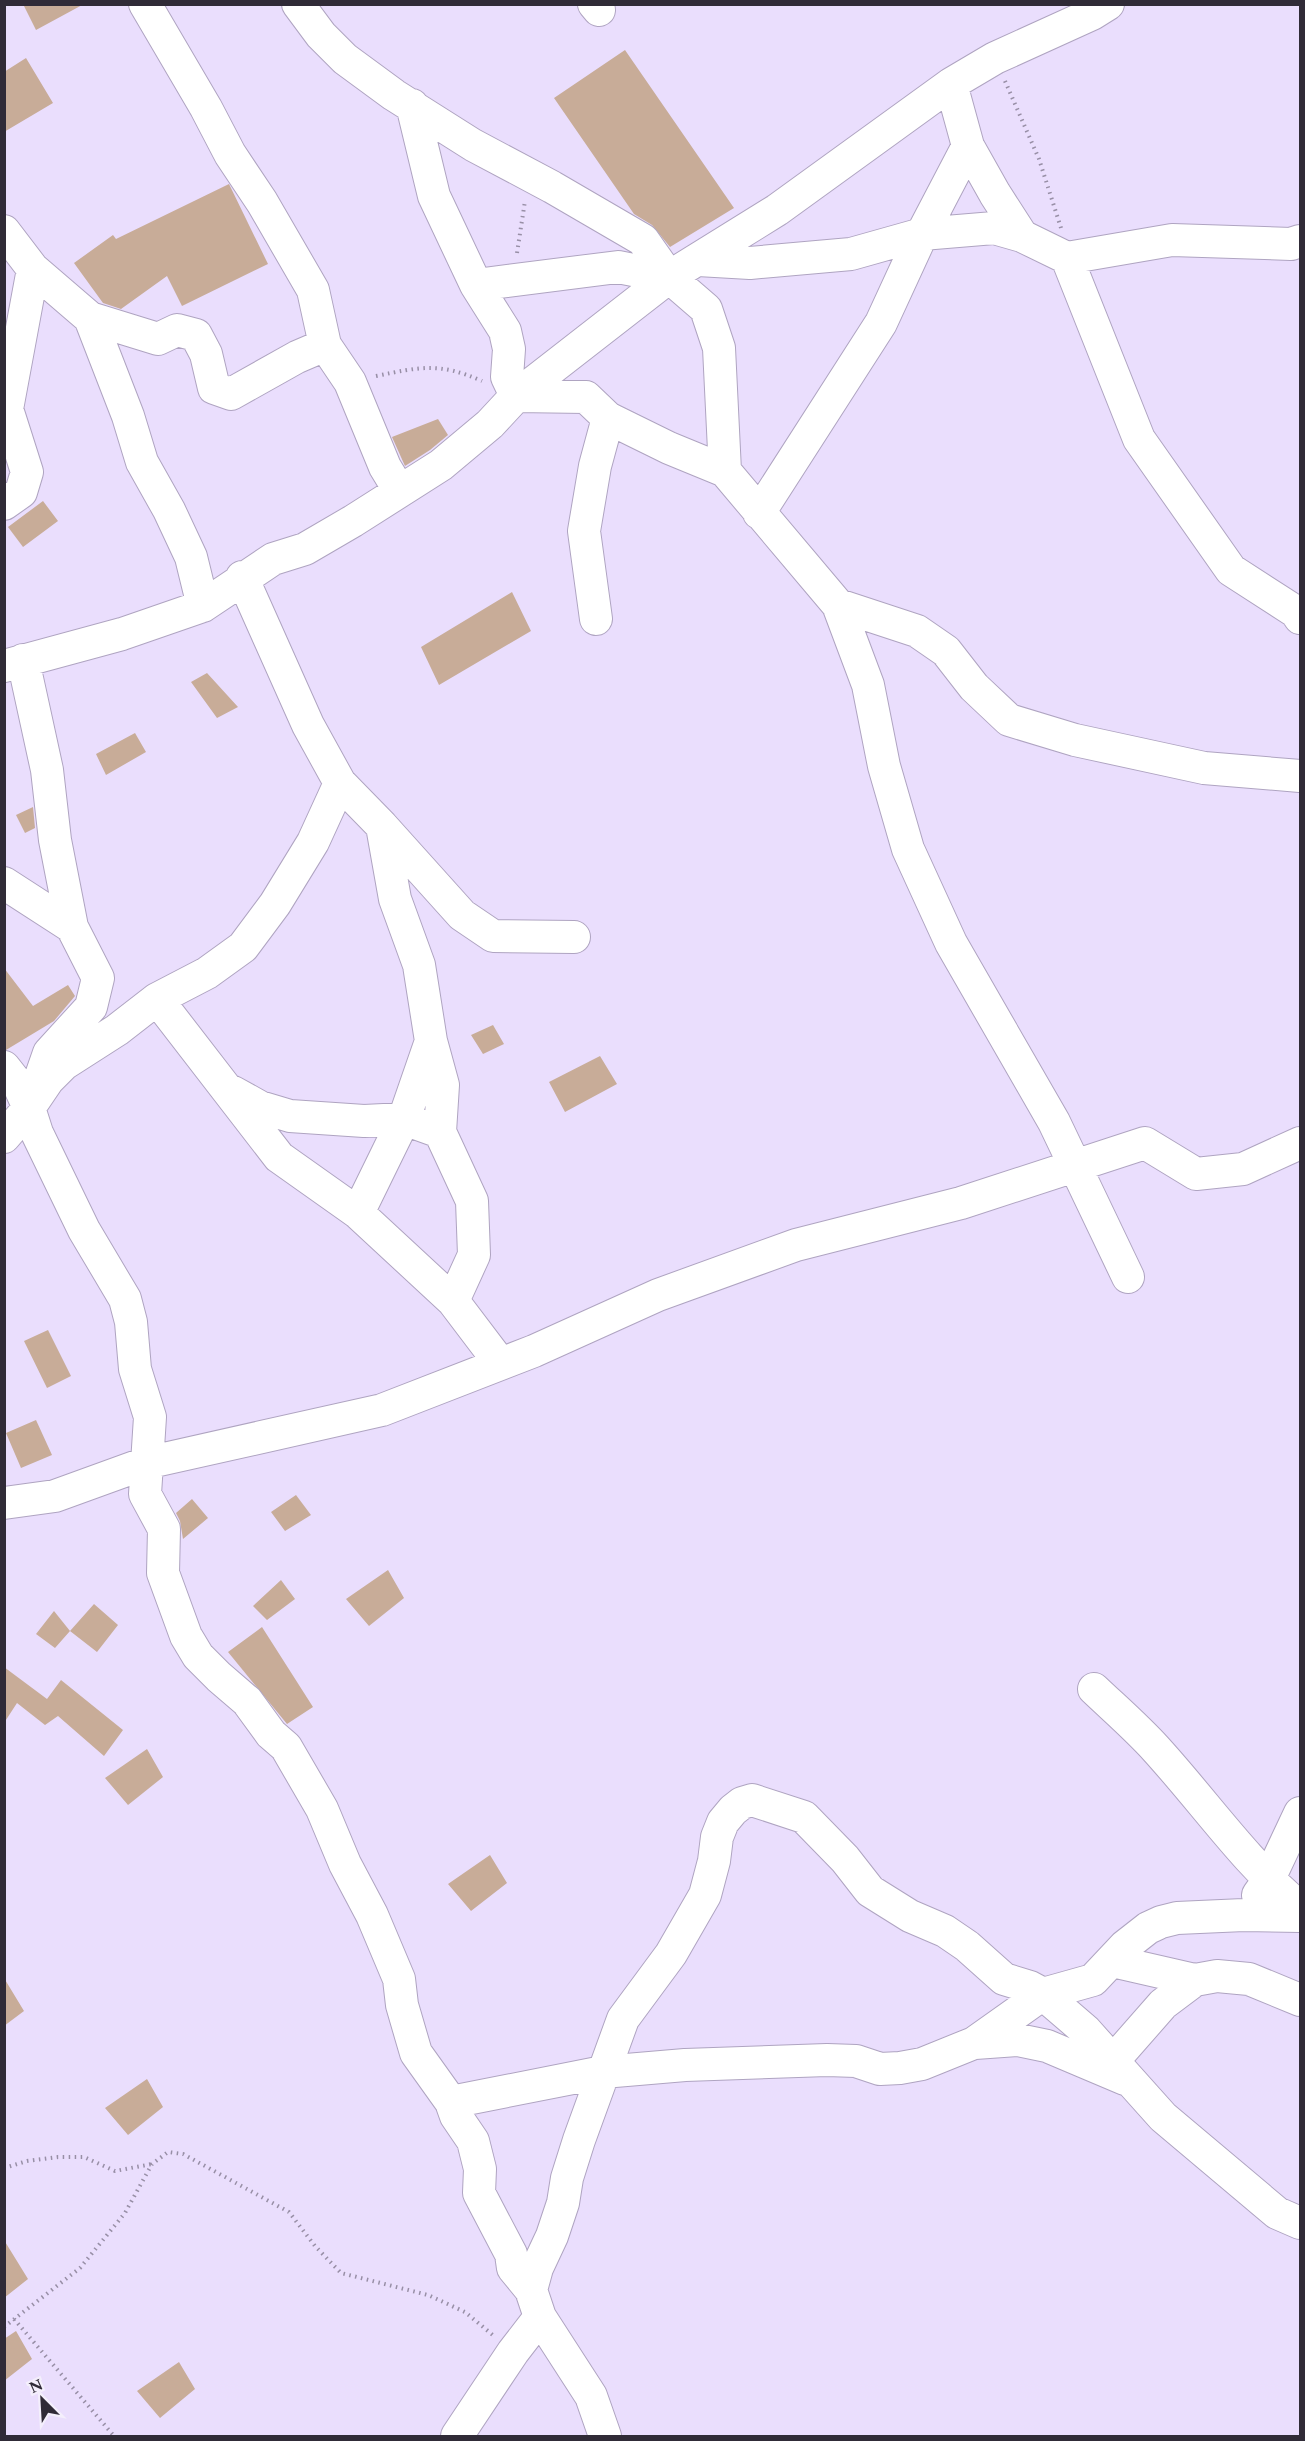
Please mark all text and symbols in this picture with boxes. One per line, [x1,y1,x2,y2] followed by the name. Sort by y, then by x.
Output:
[12,2369,72,2429] north arrow
[25,2373,47,2400] text: N

